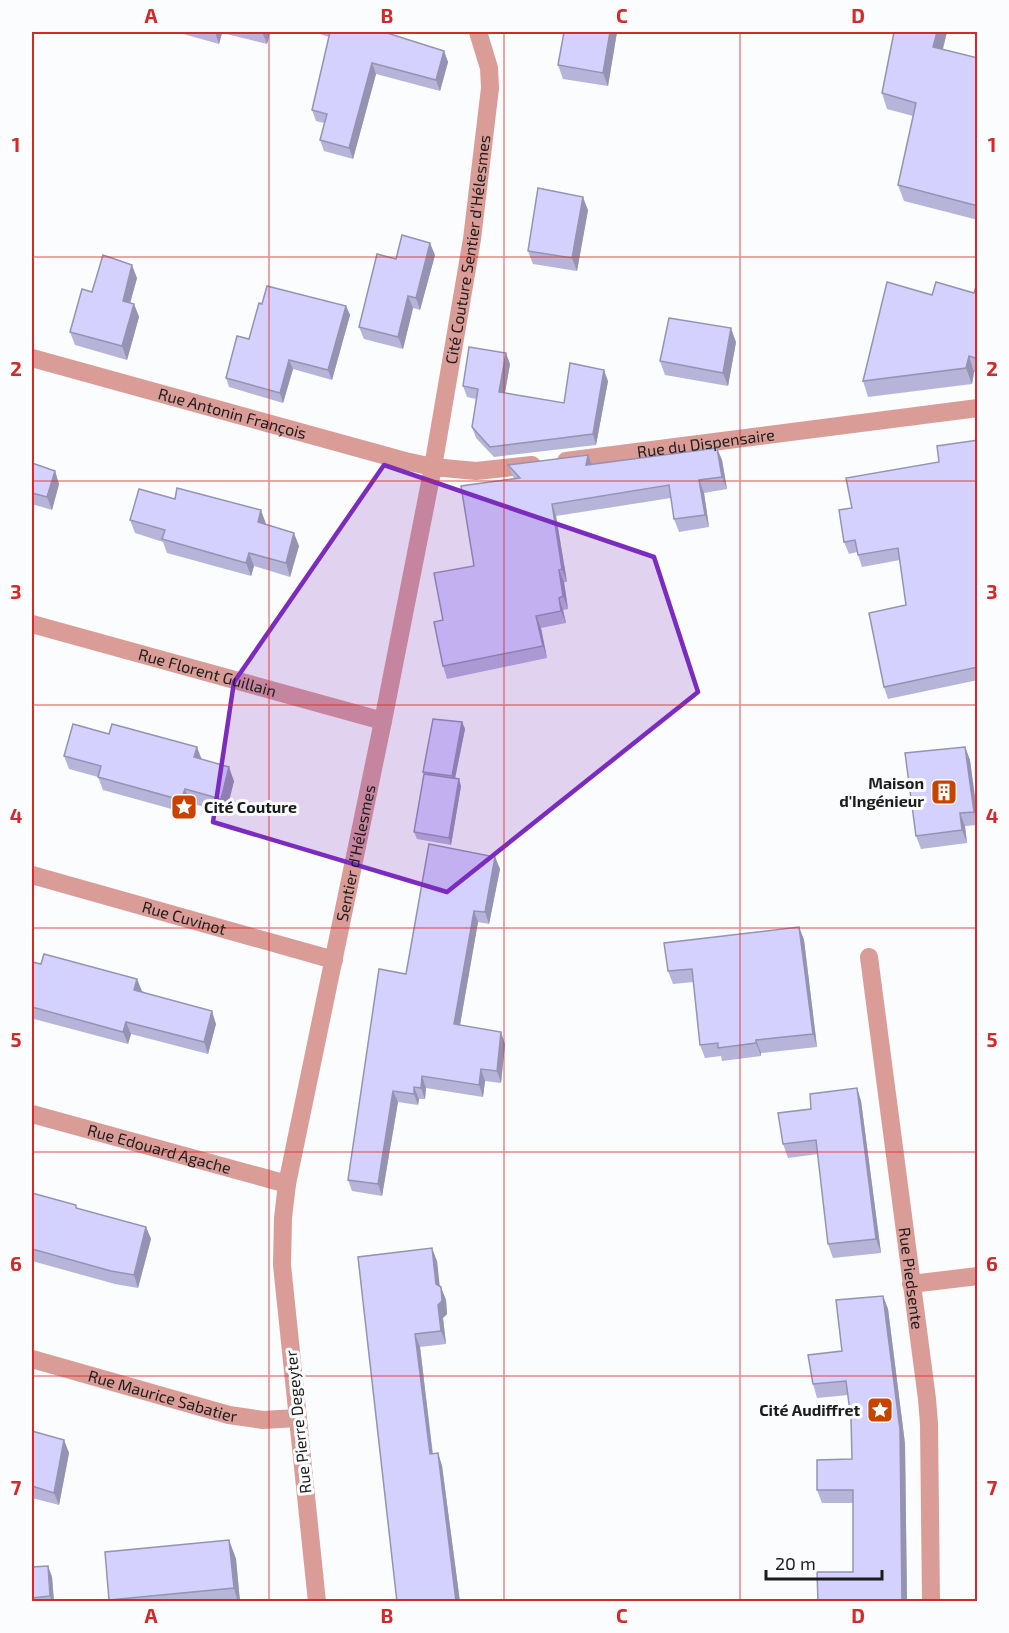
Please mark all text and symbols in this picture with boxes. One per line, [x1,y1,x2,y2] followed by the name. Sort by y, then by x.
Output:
[144,3,158,27] text: A
[381,3,393,27] text: B
[616,3,628,27] text: C
[851,3,865,27] text: D
[12,132,20,156] text: 1
[988,132,996,156] text: 1
[441,134,493,366] street label: Cité Couture Sentier d'Hélesmes
[10,356,22,380] text: 2
[986,356,998,380] text: 2
[156,383,309,442] street label: Rue Antonin François
[636,424,776,461] street label: Rue du Dispensaire
[10,579,22,603] text: 3
[986,579,998,603] text: 3
[136,644,279,700] street label: Rue Florent Guillain
[839,773,924,810] place label: Maison d'Ingénieur
[929,777,959,807] building icon: Maison d'Ingénieur
[332,783,379,923] street label: Sentier d'Hélesmes
[169,792,199,822] place icon: Cité Couture
[204,797,297,816] place label: Cité Couture
[10,803,23,827] text: 4
[986,803,999,827] text: 4
[140,896,228,938] street label: Rue Cuvinot
[10,1027,22,1051] text: 5
[986,1027,998,1051] text: 5
[85,1120,233,1177] street label: Rue Edouard Agache
[896,1226,928,1331] street label: Rue Piedsente
[10,1251,22,1275] text: 6
[986,1251,998,1275] text: 6
[280,1349,314,1495] street label: Rue Pierre Degeyter
[86,1365,239,1425] street label: Rue Maurice Sabatier
[865,1395,895,1425] place icon: Cité Audiffret
[759,1400,860,1419] place label: Cité Audiffret
[11,1475,22,1499] text: 7
[987,1475,998,1499] text: 7
[766,1543,882,1581] scale bar
[775,1552,816,1574] text: 20 m
[144,1603,158,1627] text: A
[381,1603,393,1627] text: B
[616,1603,628,1627] text: C
[851,1603,865,1627] text: D

